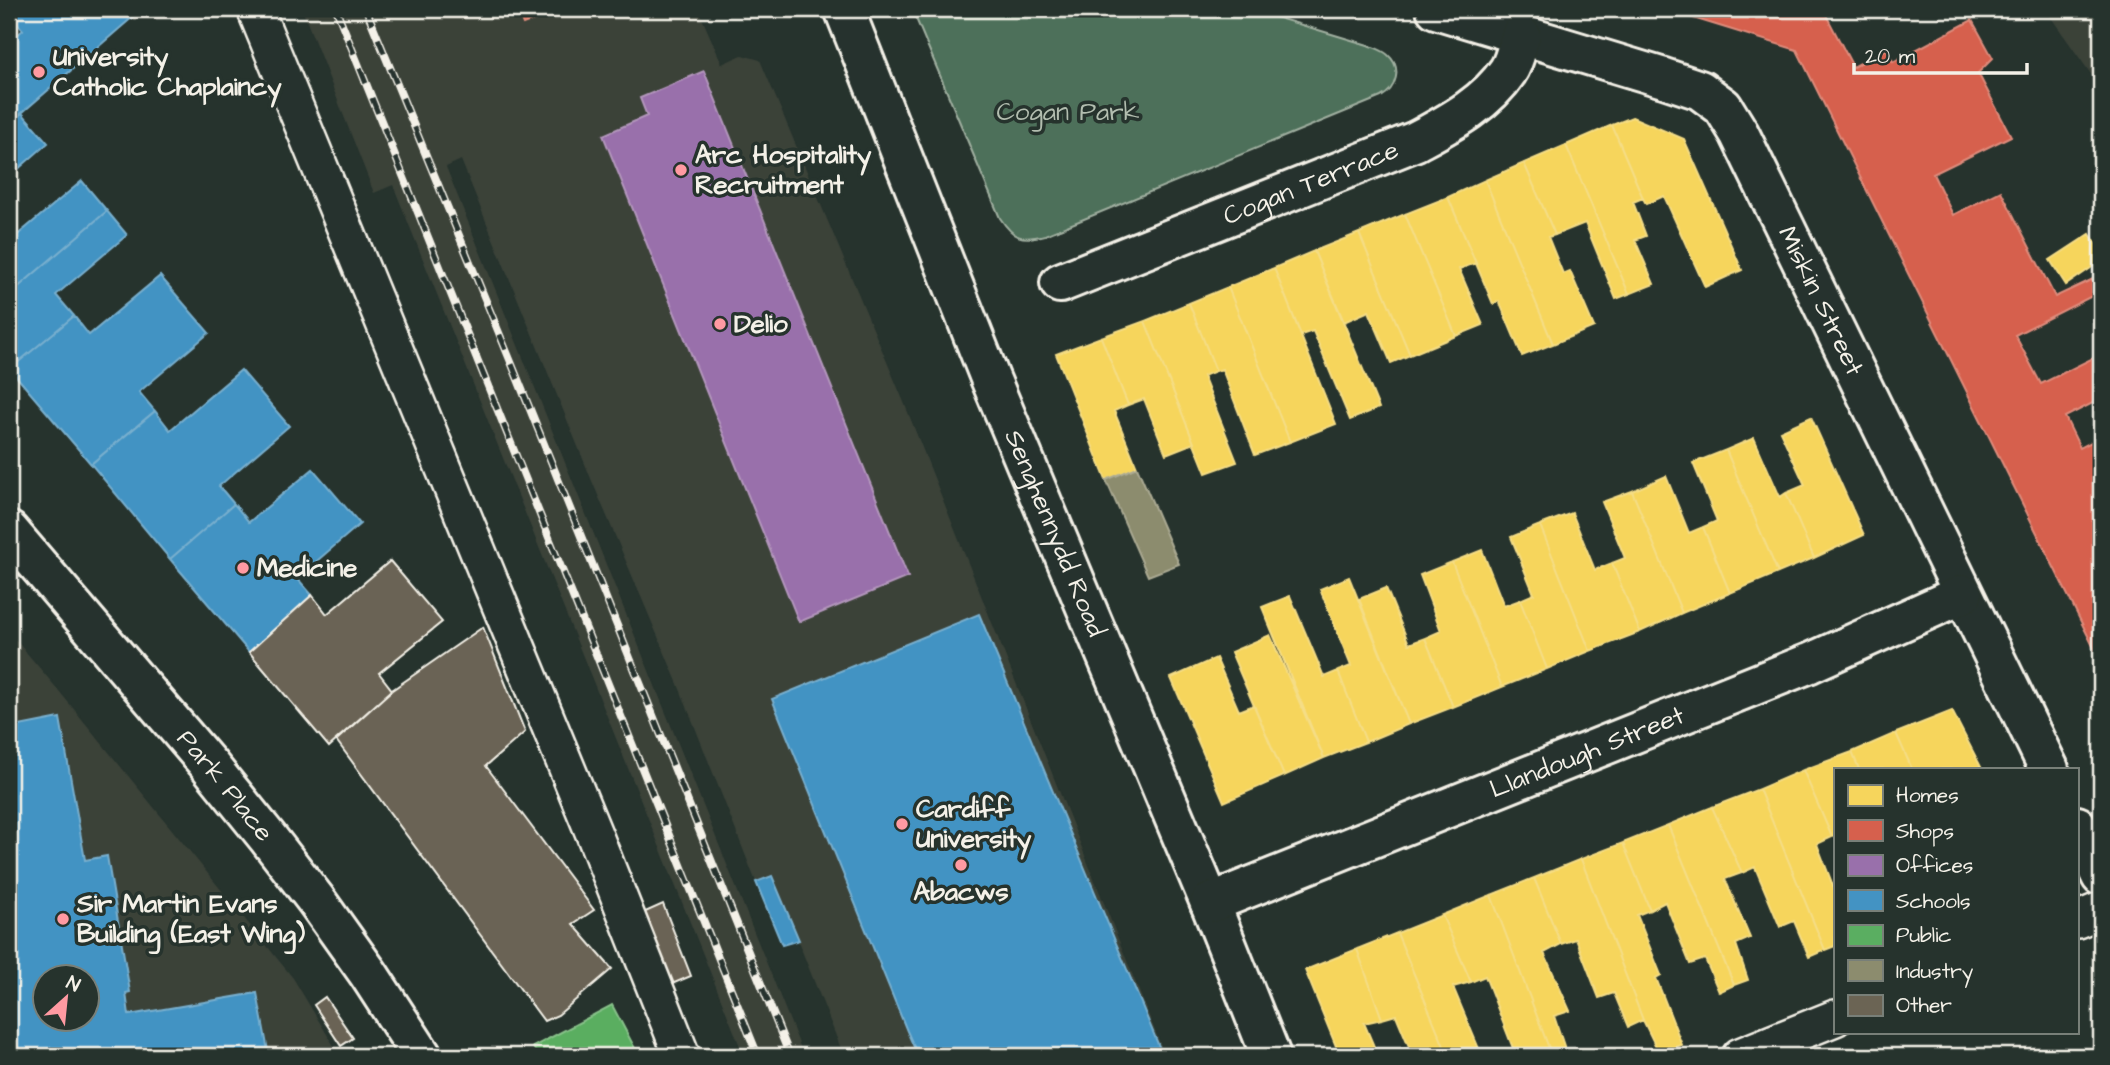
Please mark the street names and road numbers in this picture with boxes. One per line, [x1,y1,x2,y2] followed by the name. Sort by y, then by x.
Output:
[1218,132,1404,234] street label: Cogan Terrace
[1769,220,1873,382] street label: Miskin Street
[996,424,1114,642] street label: Senghennydd Road
[1484,697,1690,807] street label: Llandough Street
[168,722,282,849] street label: Park Place

